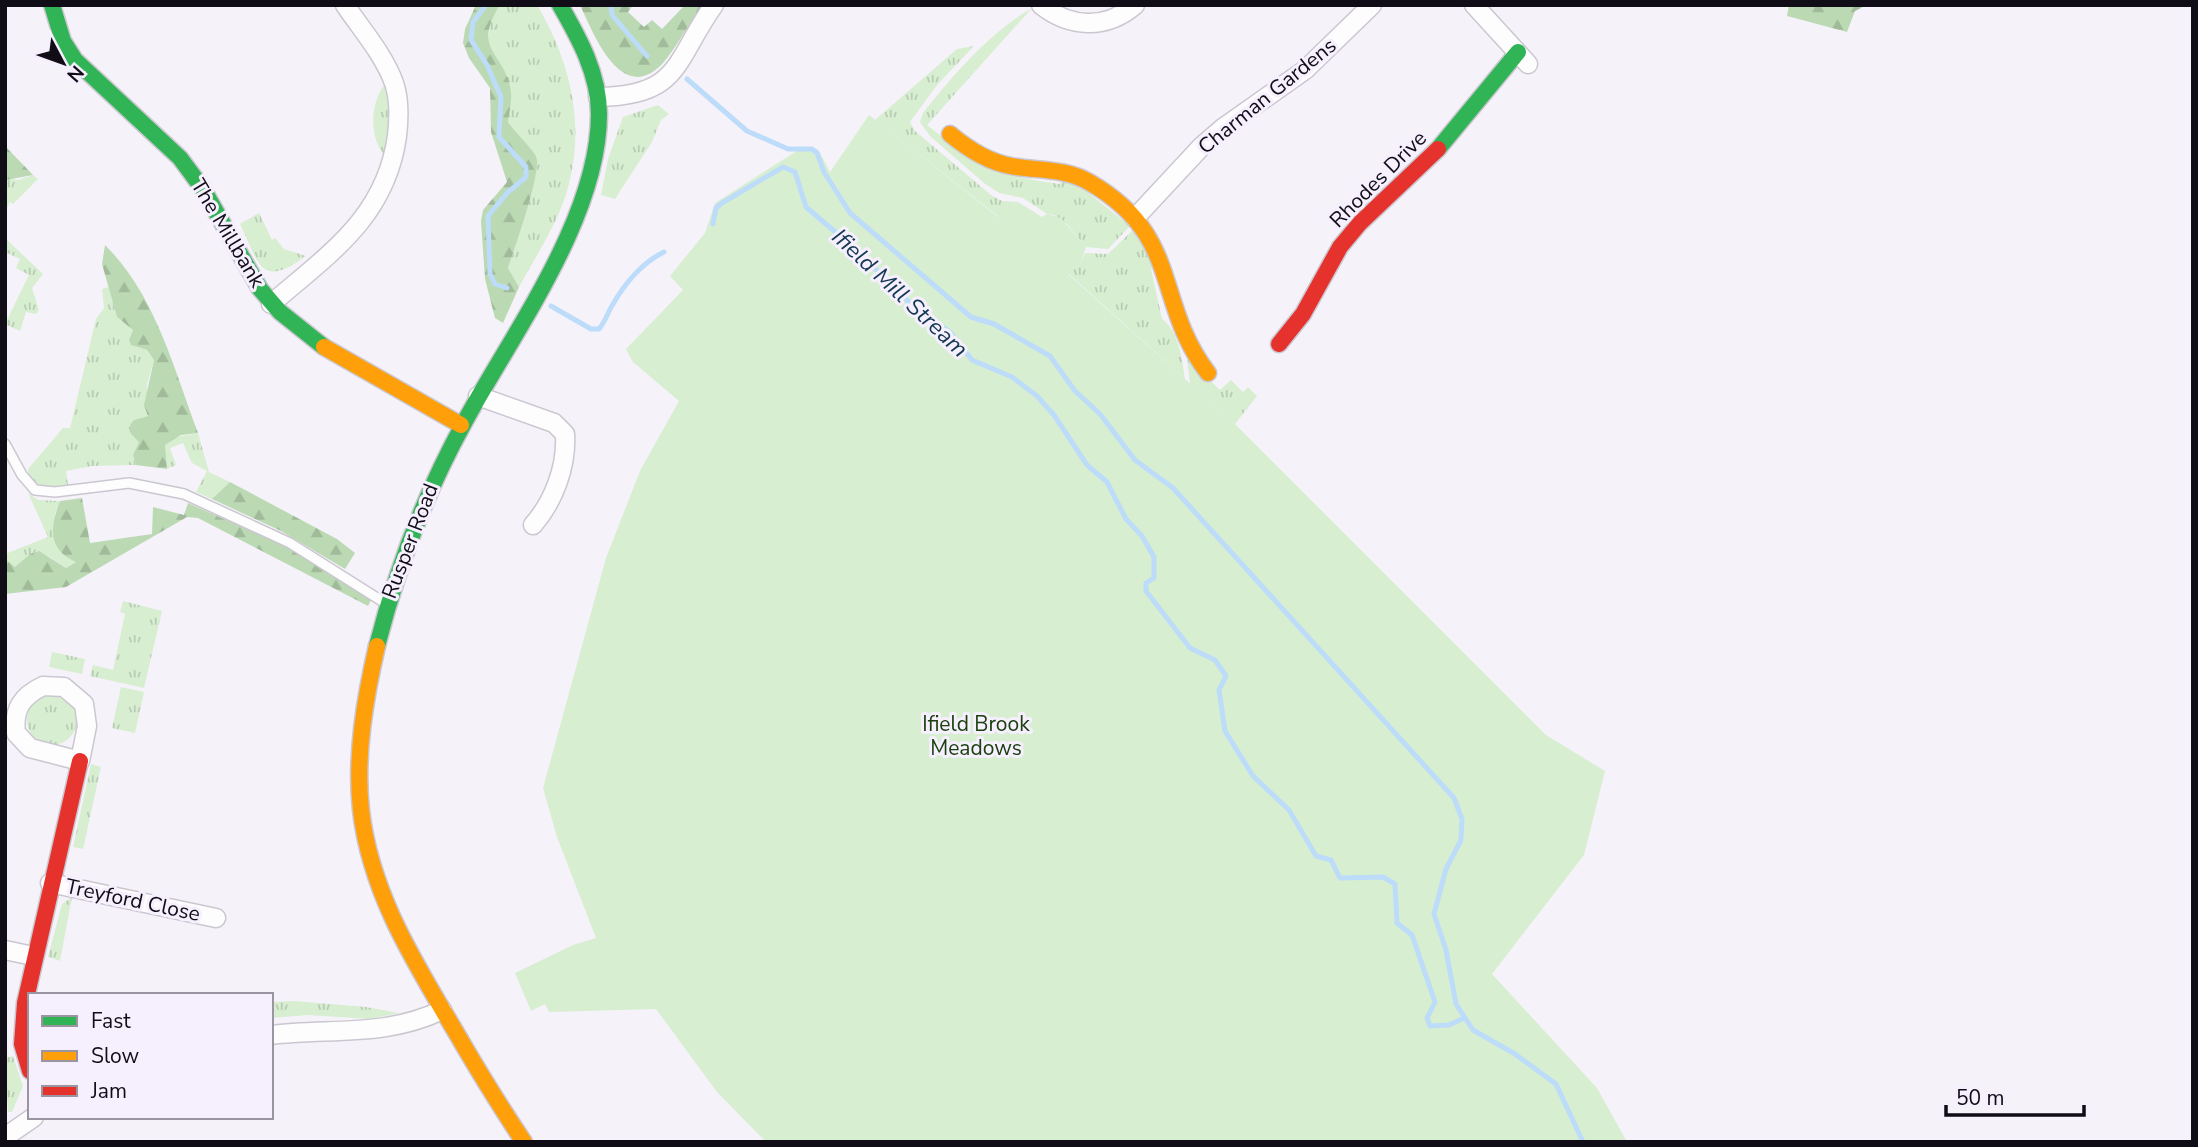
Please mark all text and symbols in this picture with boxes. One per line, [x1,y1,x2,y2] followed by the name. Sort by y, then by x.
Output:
[28,28,98,98] north arrow
[1192,32,1342,160] street label: Charman Gardens
[61,60,90,87] text: N
[1323,124,1433,234] street label: Rhodes Drive
[185,173,272,293] street label: The Millbank
[825,222,975,364] water label: Ifield Mill Stream
[375,479,445,603] street label: Rusper Road
[922,710,1030,762] park label: Ifield Brook Meadows
[63,872,203,928] street label: Treyford Close
[28,993,273,1119] legend
[91,1007,131,1035] text: Fast
[91,1042,140,1070] text: Slow
[1946,1074,2084,1118] scale bar
[90,1077,127,1105] text: Jam
[1956,1084,2005,1112] text: 50 m

